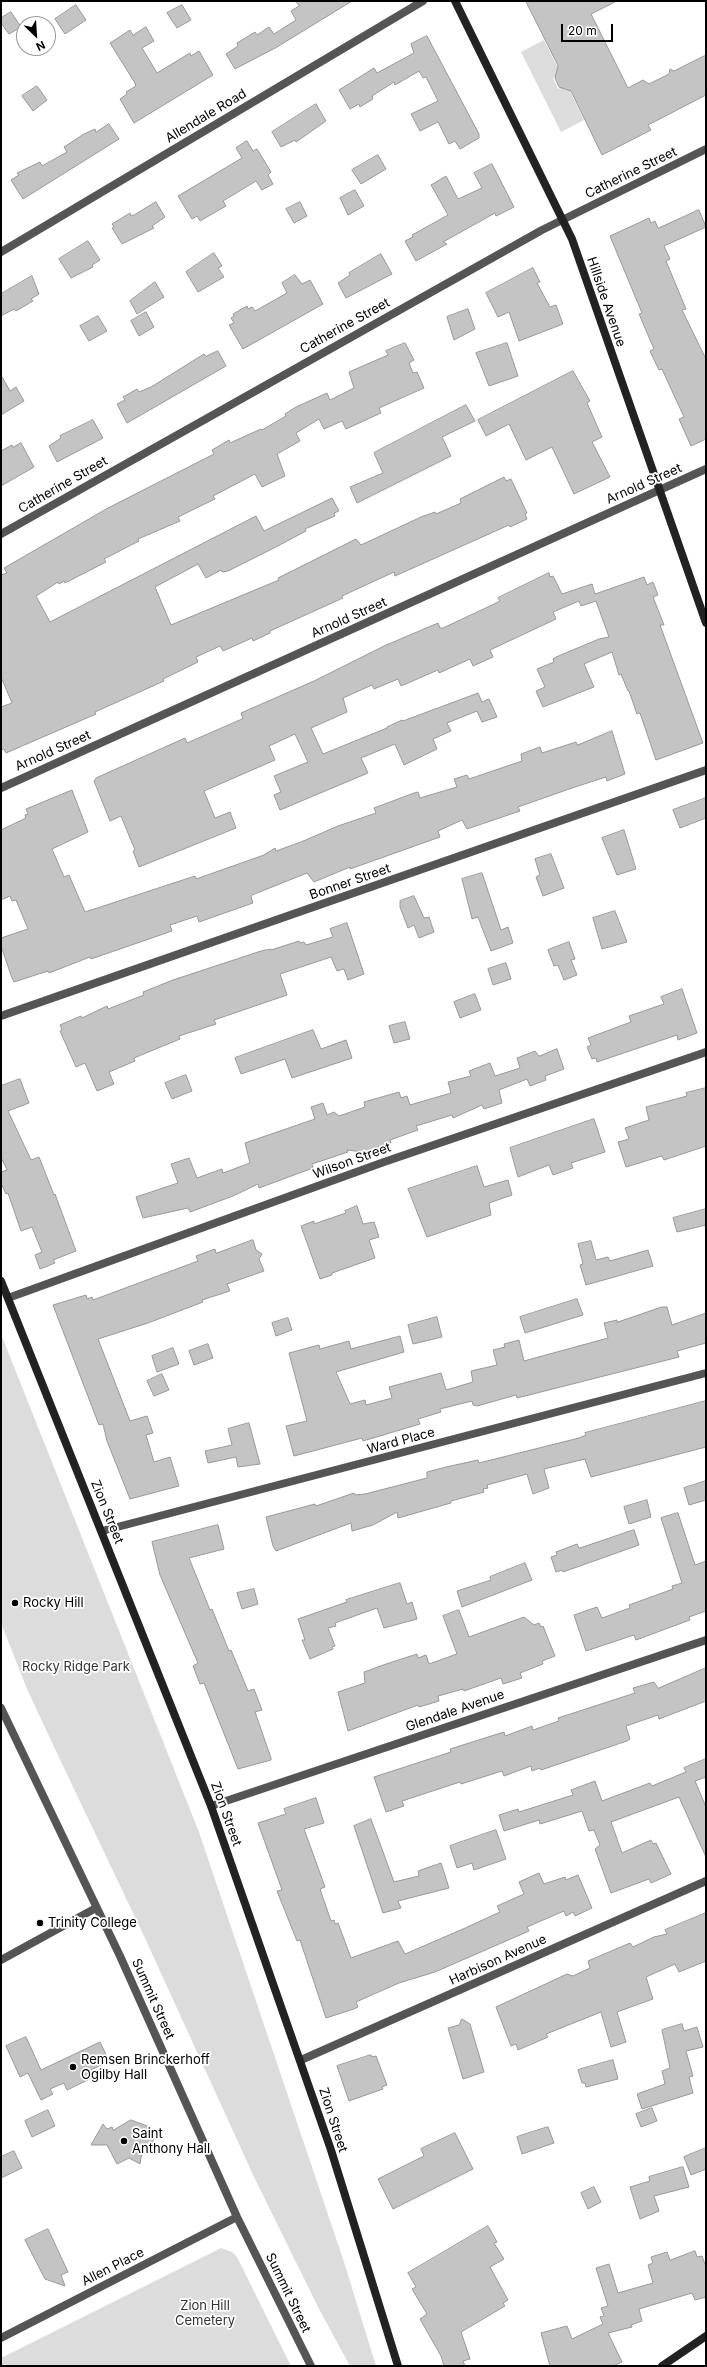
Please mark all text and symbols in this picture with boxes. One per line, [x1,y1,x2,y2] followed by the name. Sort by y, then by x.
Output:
[16,16,56,56] north arrow
[563,16,615,42] scale bar
[568,23,597,38] text: 20 m
[34,38,47,54] text: N
[163,86,249,146] street label: Allendale Road
[583,144,679,202] street label: Catherine Street
[583,255,629,349] street label: Hillside Avenue
[297,295,393,357] street label: Catherine Street
[16,453,110,517] street label: Catherine Street
[604,460,684,508] street label: Arnold Street
[309,594,389,642] street label: Arnold Street
[13,727,93,775] street label: Arnold Street
[308,861,392,903] street label: Bonner Street
[311,1140,393,1182] street label: Wilson Street
[365,1424,437,1458] street label: Ward Place
[87,1478,127,1546] street label: Zion Street
[23,1595,84,1611] place label: Rocky Hill
[10,1598,20,1608] marker: Rocky Hill
[22,1659,130,1675] park label: Rocky Ridge Park
[404,1687,506,1735] street label: Glendale Avenue
[207,1780,245,1848] street label: Zion Street
[48,1915,137,1931] place label: Trinity College
[35,1918,45,1928] marker: Trinity College
[447,1932,549,1988] street label: Harbison Avenue
[128,1956,178,2042] street label: Summit Street
[81,2052,210,2083] place label: Remsen Brinckerhoff Ogilby Hall
[68,2062,78,2072] marker: Remsen Brinckerhoff Ogilby Hall
[315,2086,351,2154] street label: Zion Street
[132,2126,210,2157] place label: Saint Anthony Hall
[119,2136,129,2146] marker: Saint Anthony Hall
[79,2245,147,2289] street label: Allen Place
[262,2251,314,2335] street label: Summit Street
[175,2298,235,2329] park label: Zion Hill Cemetery

